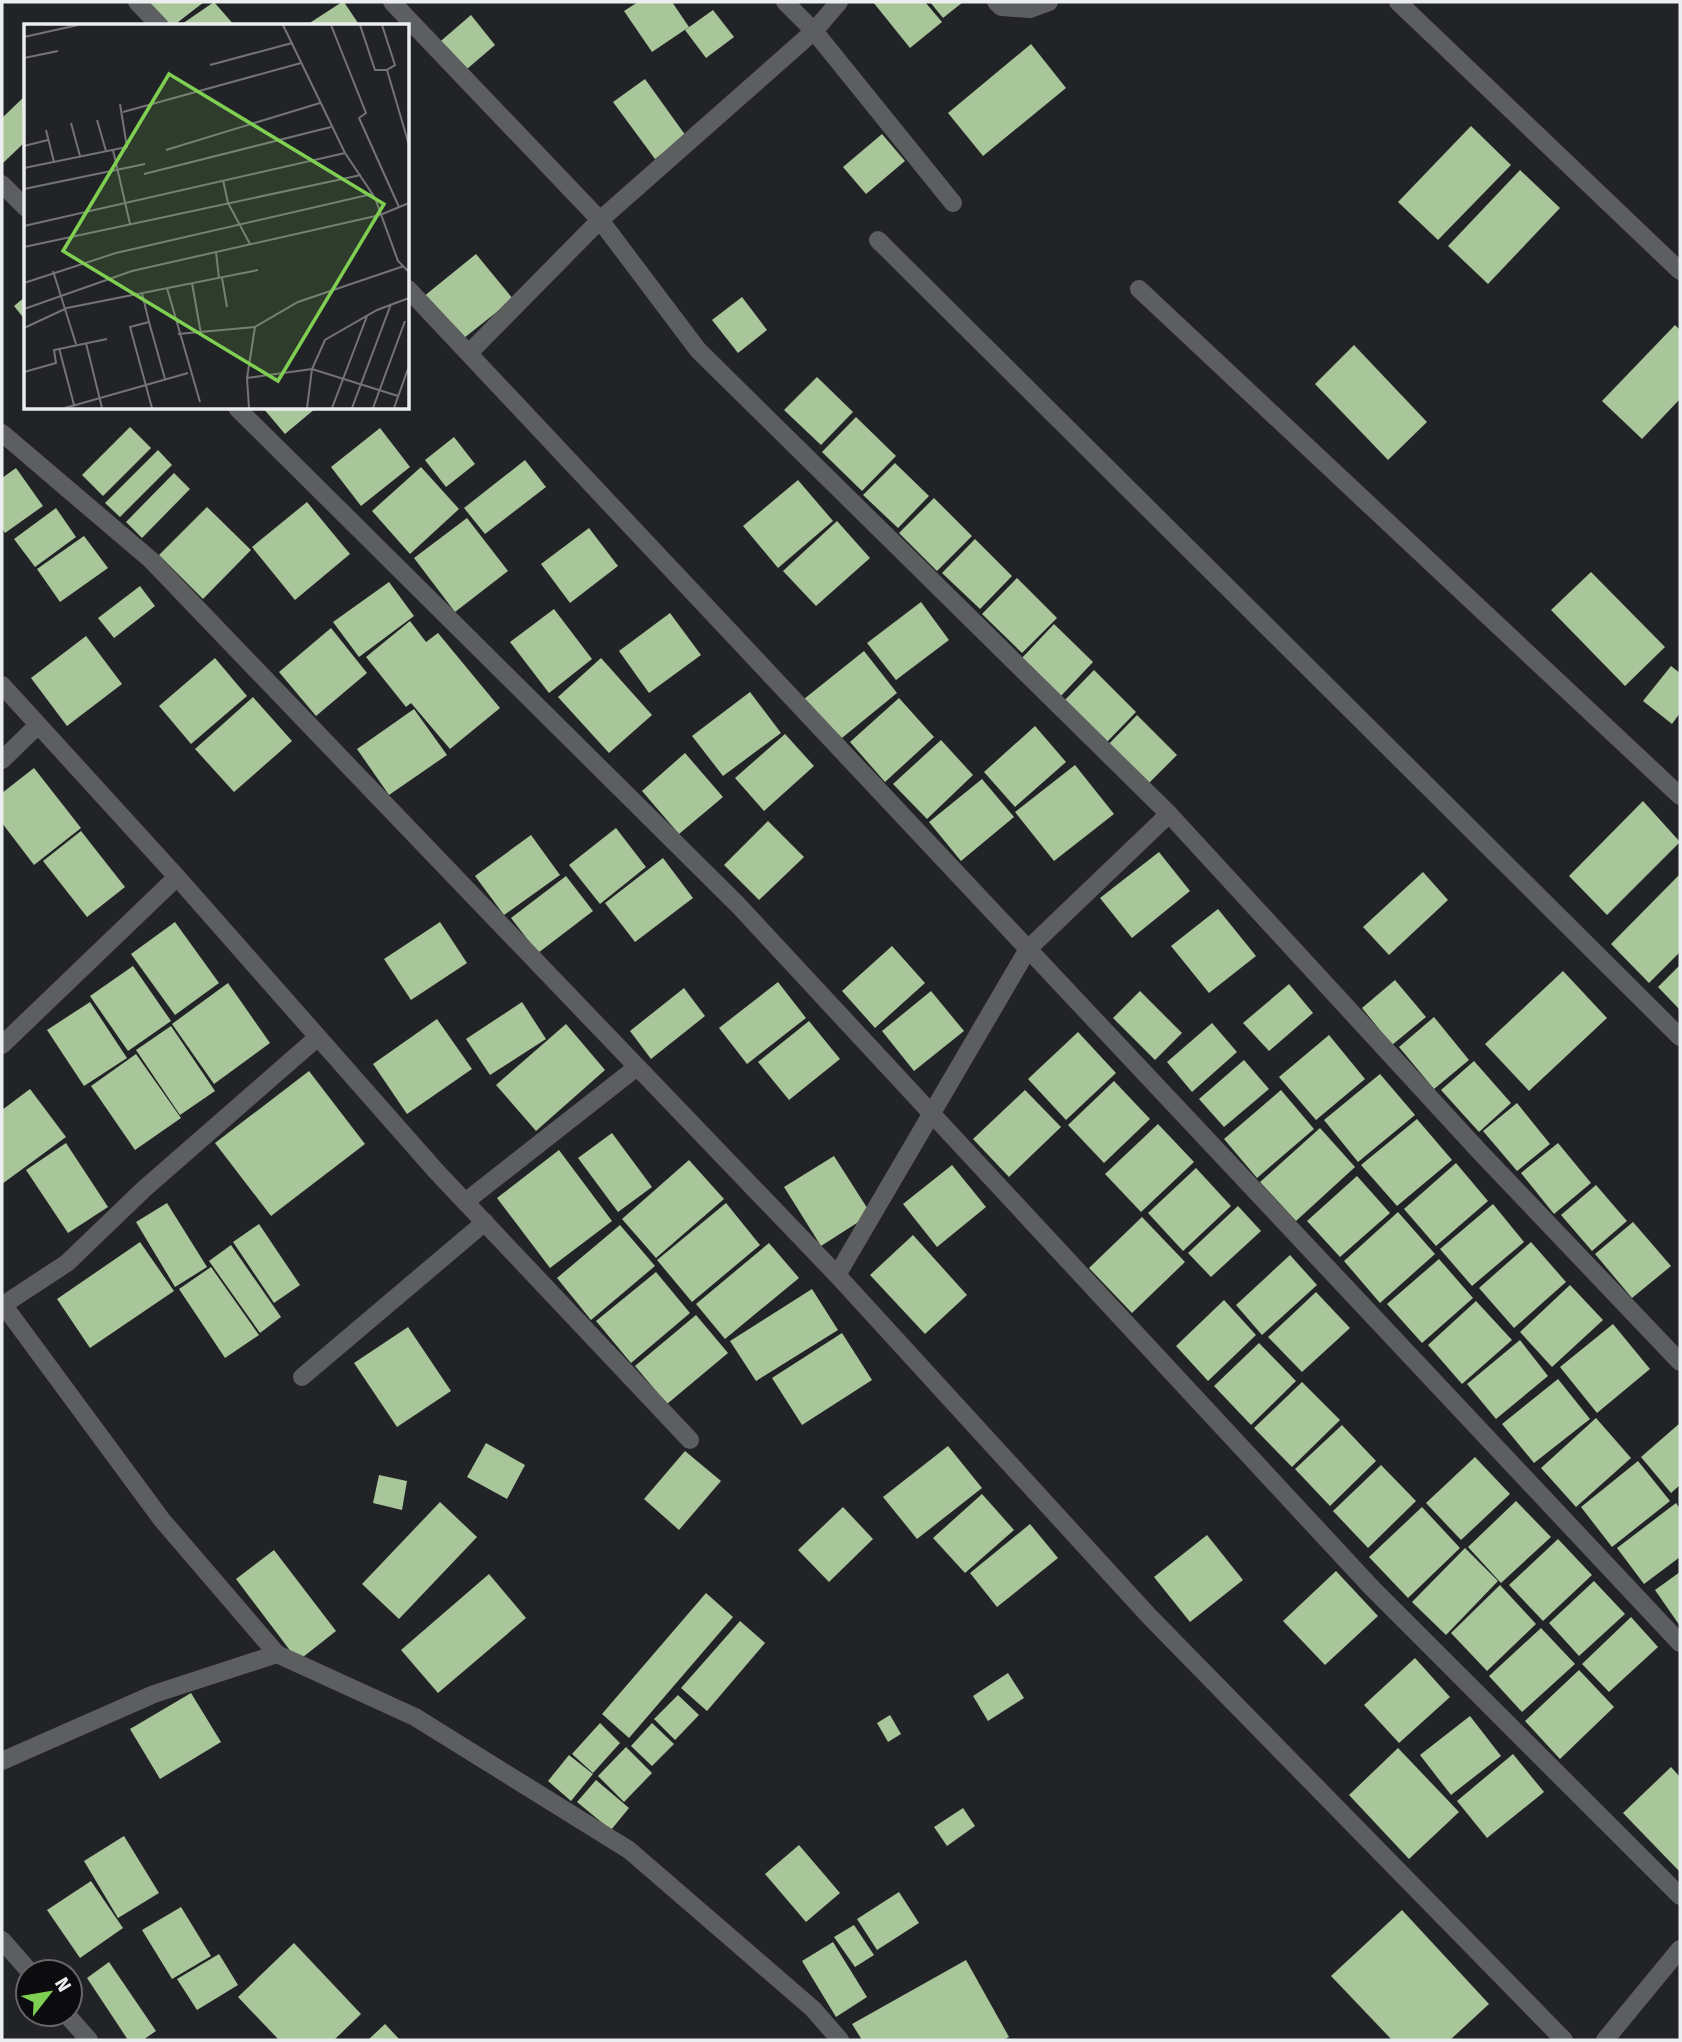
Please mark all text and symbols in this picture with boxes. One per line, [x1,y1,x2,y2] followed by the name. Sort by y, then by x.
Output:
[24,24,410,410] inset map
[14,1958,84,2028] north arrow
[50,1973,76,1996] text: N

